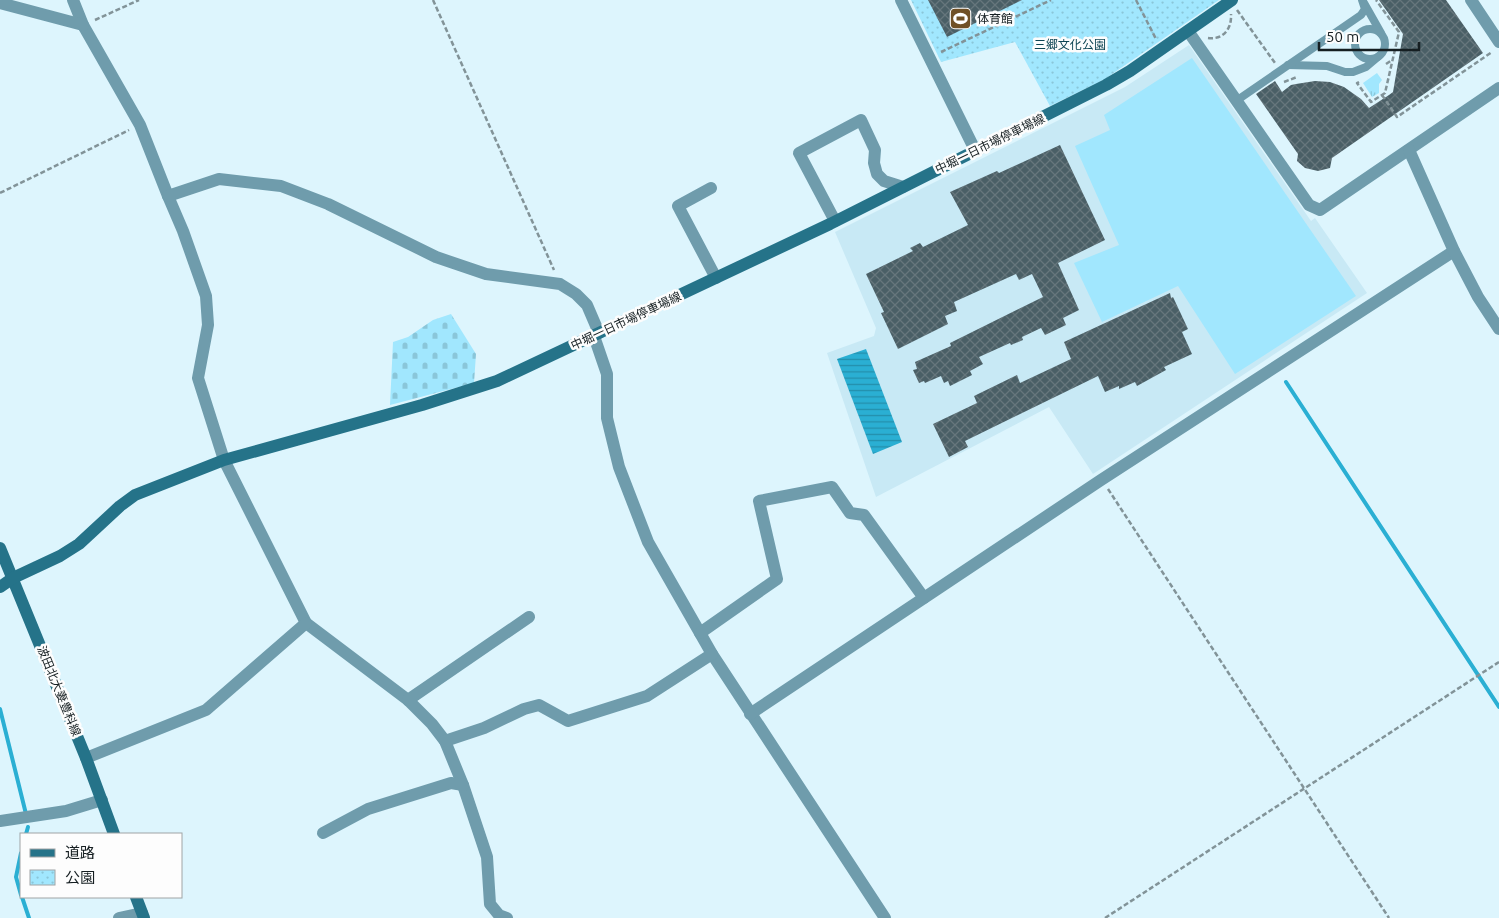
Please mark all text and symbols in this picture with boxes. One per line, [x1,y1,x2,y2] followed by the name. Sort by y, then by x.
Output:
[949,7,973,31] sports icon: 体育館
[977,12,1013,25] place label: 体育館
[1319,20,1419,52] scale bar
[1326,28,1359,45] text: 50 m
[1034,38,1106,51] park label: 三郷文化公園
[933,111,1047,176] street label: 中堀一日市場停車場線
[569,289,683,352] street label: 中堀一日市場停車場線
[35,644,83,738] street label: 波田北大妻豊科線
[20,833,182,898] legend
[65,844,95,861] text: 道路
[65,869,95,886] text: 公園

